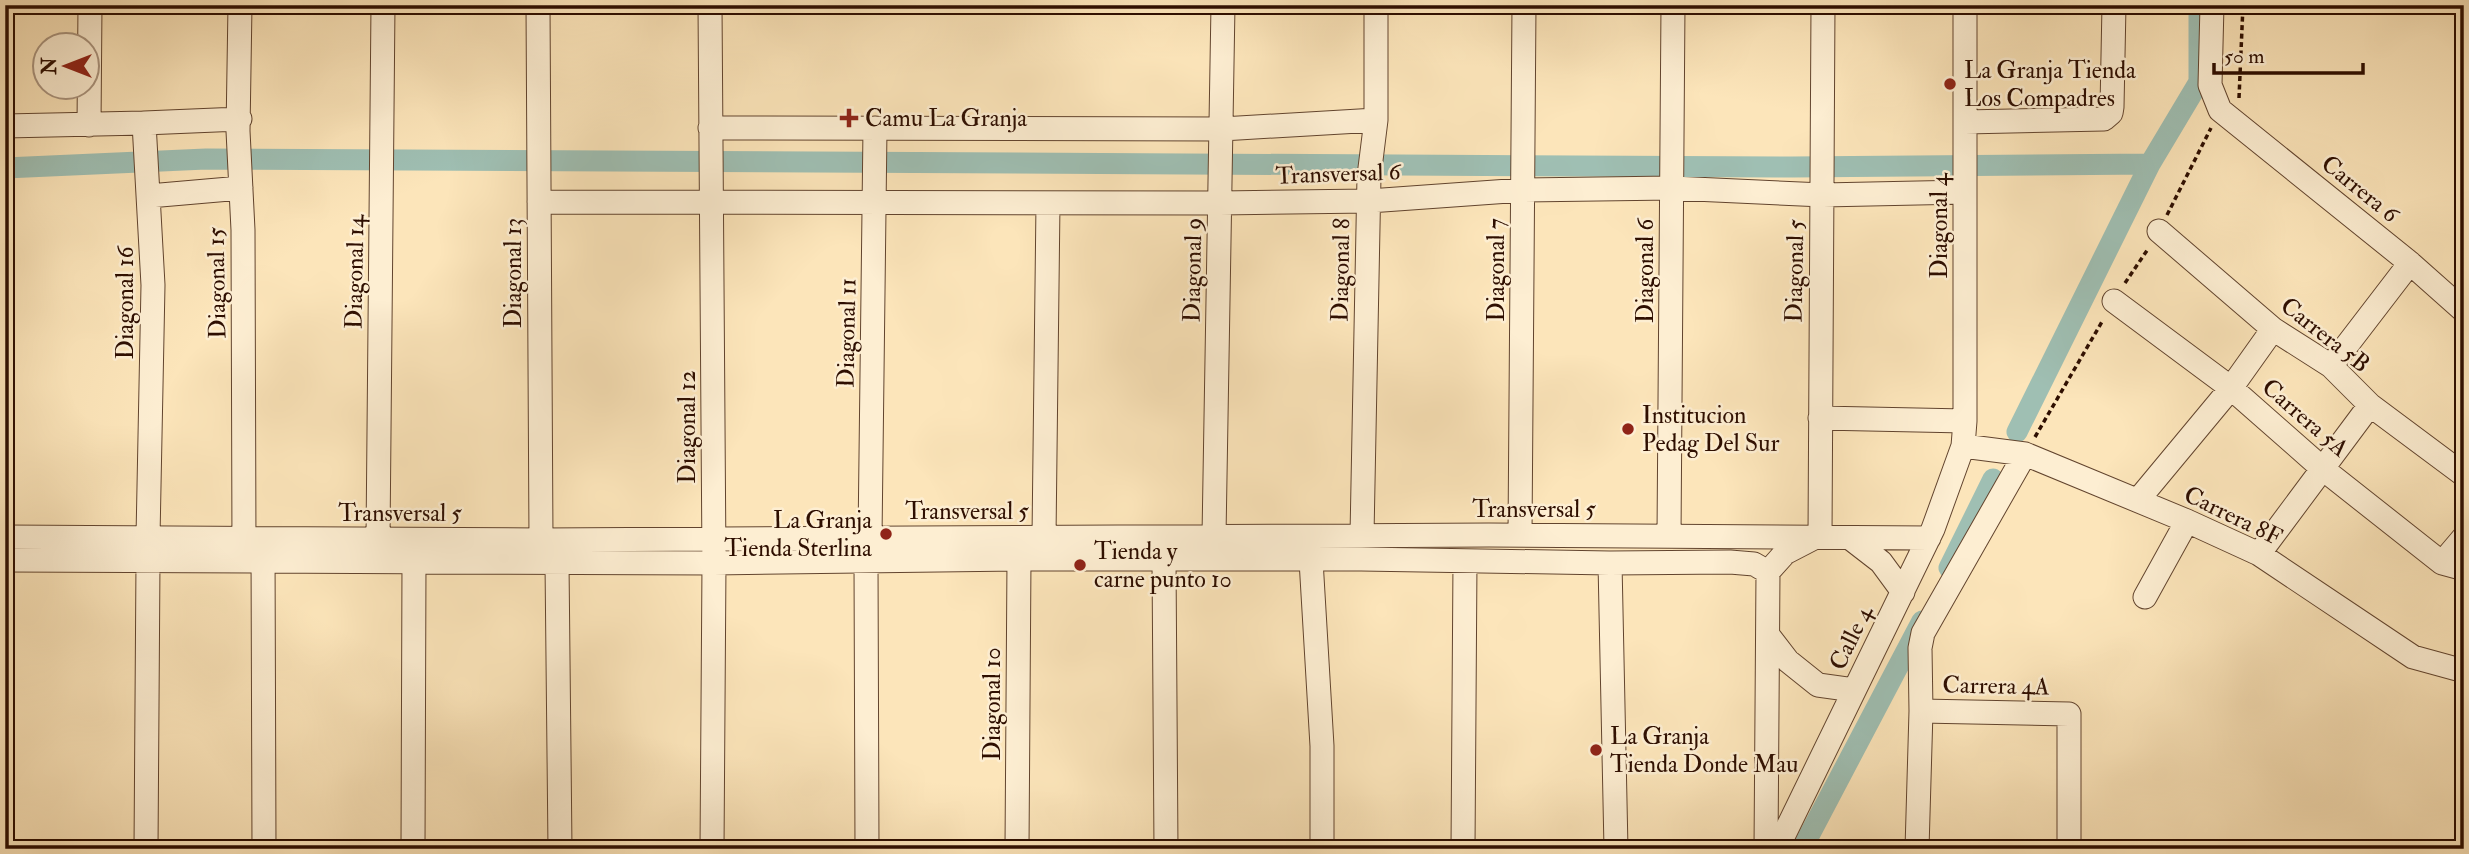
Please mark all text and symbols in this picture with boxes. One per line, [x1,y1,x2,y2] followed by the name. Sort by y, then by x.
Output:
[32,32,102,102] north arrow
[2214,32,2362,76] scale bar
[2224,43,2265,70] text: 50 m
[1964,55,2137,114] place label: La Granja Tienda Los Compadres
[38,57,62,76] text: N
[1942,76,1958,92] marker: La Granja Tienda Los Compadres
[865,103,1028,134] place label: Camu La Granja
[839,108,859,128] marker: Camu La Granja
[2315,148,2407,231] street label: Carrera 6
[1275,156,1403,192] street label: Transversal 6
[1924,172,1955,279] street label: Diagonal 4
[339,214,372,329] street label: Diagonal 14
[1177,217,1209,323] street label: Diagonal 9
[1630,217,1661,323] street label: Diagonal 6
[498,218,529,328] street label: Diagonal 13
[1325,218,1357,322] street label: Diagonal 8
[1481,218,1512,322] street label: Diagonal 7
[1779,219,1811,323] street label: Diagonal 5
[201,226,233,339] street label: Diagonal 15
[110,245,141,360] street label: Diagonal 16
[831,278,863,388] street label: Diagonal 11
[2274,290,2376,380] street label: Carrera 5B
[672,370,703,484] street label: Diagonal 12
[2255,372,2355,464] street label: Carrera 5A
[1642,400,1779,459] place label: Institucion Pedag Del Sur
[1620,421,1636,437] marker: Institucion Pedag Del Sur
[2179,479,2287,553] street label: Carrera 8F
[1472,494,1596,525] street label: Transversal 5
[905,496,1029,527] street label: Transversal 5
[338,498,462,529] street label: Transversal 5
[724,505,873,564] place label: La Granja Tienda Sterlina
[878,526,894,542] marker: La Granja Tienda Sterlina
[1094,536,1232,595] place label: Tienda y carne punto 10
[1072,557,1088,573] marker: Tienda y carne punto 10
[1822,600,1880,675] street label: Calle 4
[977,647,1008,761] street label: Diagonal 10
[1942,670,2050,702] street label: Carrera 4A
[1610,721,1799,780] place label: La Granja Tienda Donde Mau
[1588,742,1604,758] marker: La Granja Tienda Donde Mau

